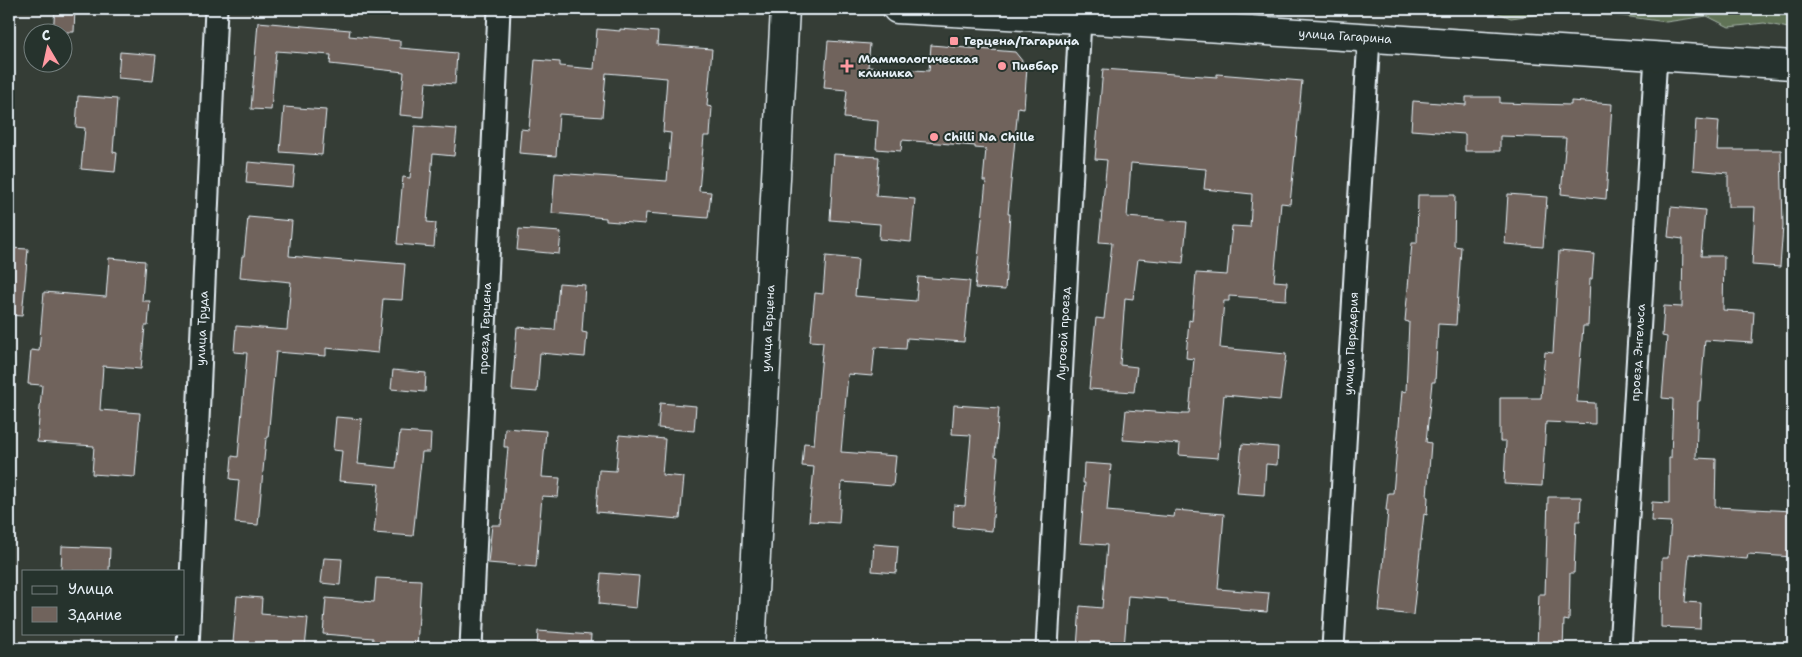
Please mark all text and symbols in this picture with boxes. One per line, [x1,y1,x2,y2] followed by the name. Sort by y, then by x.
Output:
[22,22,72,72] north arrow
[1298,25,1393,47] street label: улица Гагарина
[40,26,52,45] text: С
[964,33,1080,49] place label: Герцена/Гагарина
[948,35,960,47] marker: Герцена/Гагарина
[858,51,978,81] place label: Маммологическая клиника
[1012,58,1058,74] place label: Пивбар
[840,59,854,73] marker: Маммологическая клиника
[996,60,1008,72] marker: Пивбар
[944,129,1035,145] place label: Chilli Na Chille
[928,131,940,143] marker: Chilli Na Chille
[475,281,495,375] street label: проезд Герцена
[758,284,778,372] street label: улица Герцена
[1053,286,1074,381] street label: Луговой проезд
[192,290,212,366] street label: улица Труда
[1340,291,1362,396] street label: улица Передерия
[1627,303,1649,402] street label: проезд Энгельса
[22,570,185,634] legend
[68,579,114,599] text: Улица
[68,605,122,625] text: Здание

